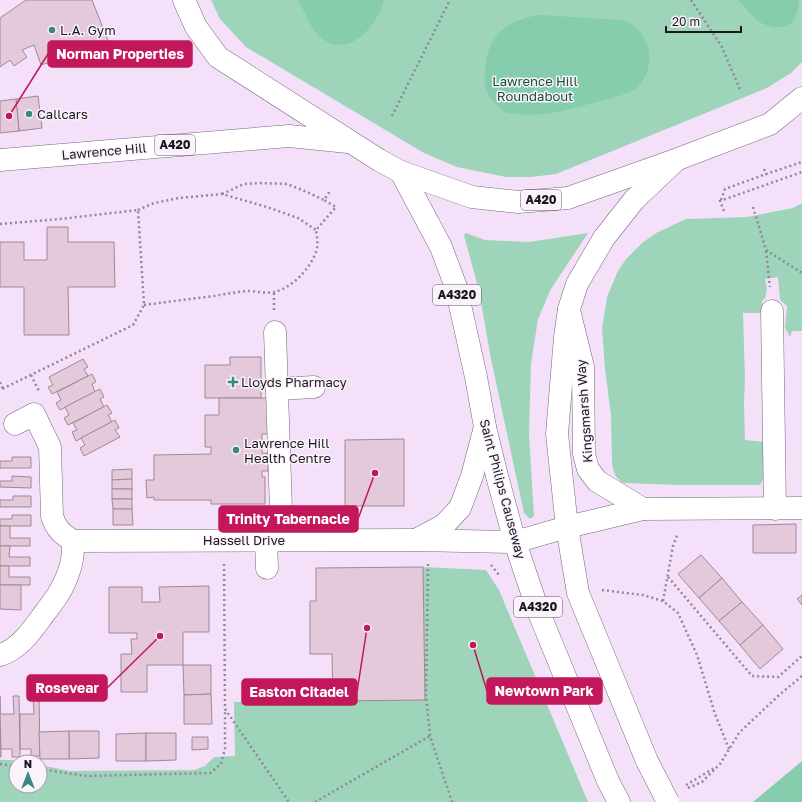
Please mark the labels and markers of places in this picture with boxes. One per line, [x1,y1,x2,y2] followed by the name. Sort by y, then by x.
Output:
[60,22,116,38] place label: L.A. Gym
[47,25,57,35] marker: L.A. Gym
[48,41,192,67] callout: Norman Properties
[37,106,88,122] place label: Callcars
[24,109,34,119] marker: Callcars
[241,374,348,390] place label: Lloyds Pharmacy
[228,377,238,387] marker: Lloyds Pharmacy
[244,435,331,466] place label: Lawrence Hill Health Centre
[231,445,241,455] marker: Lawrence Hill Health Centre
[219,506,358,532] callout: Trinity Tabernacle
[27,675,107,701] callout: Rosevear
[487,678,602,704] callout: Newtown Park
[242,679,357,705] callout: Easton Citadel

